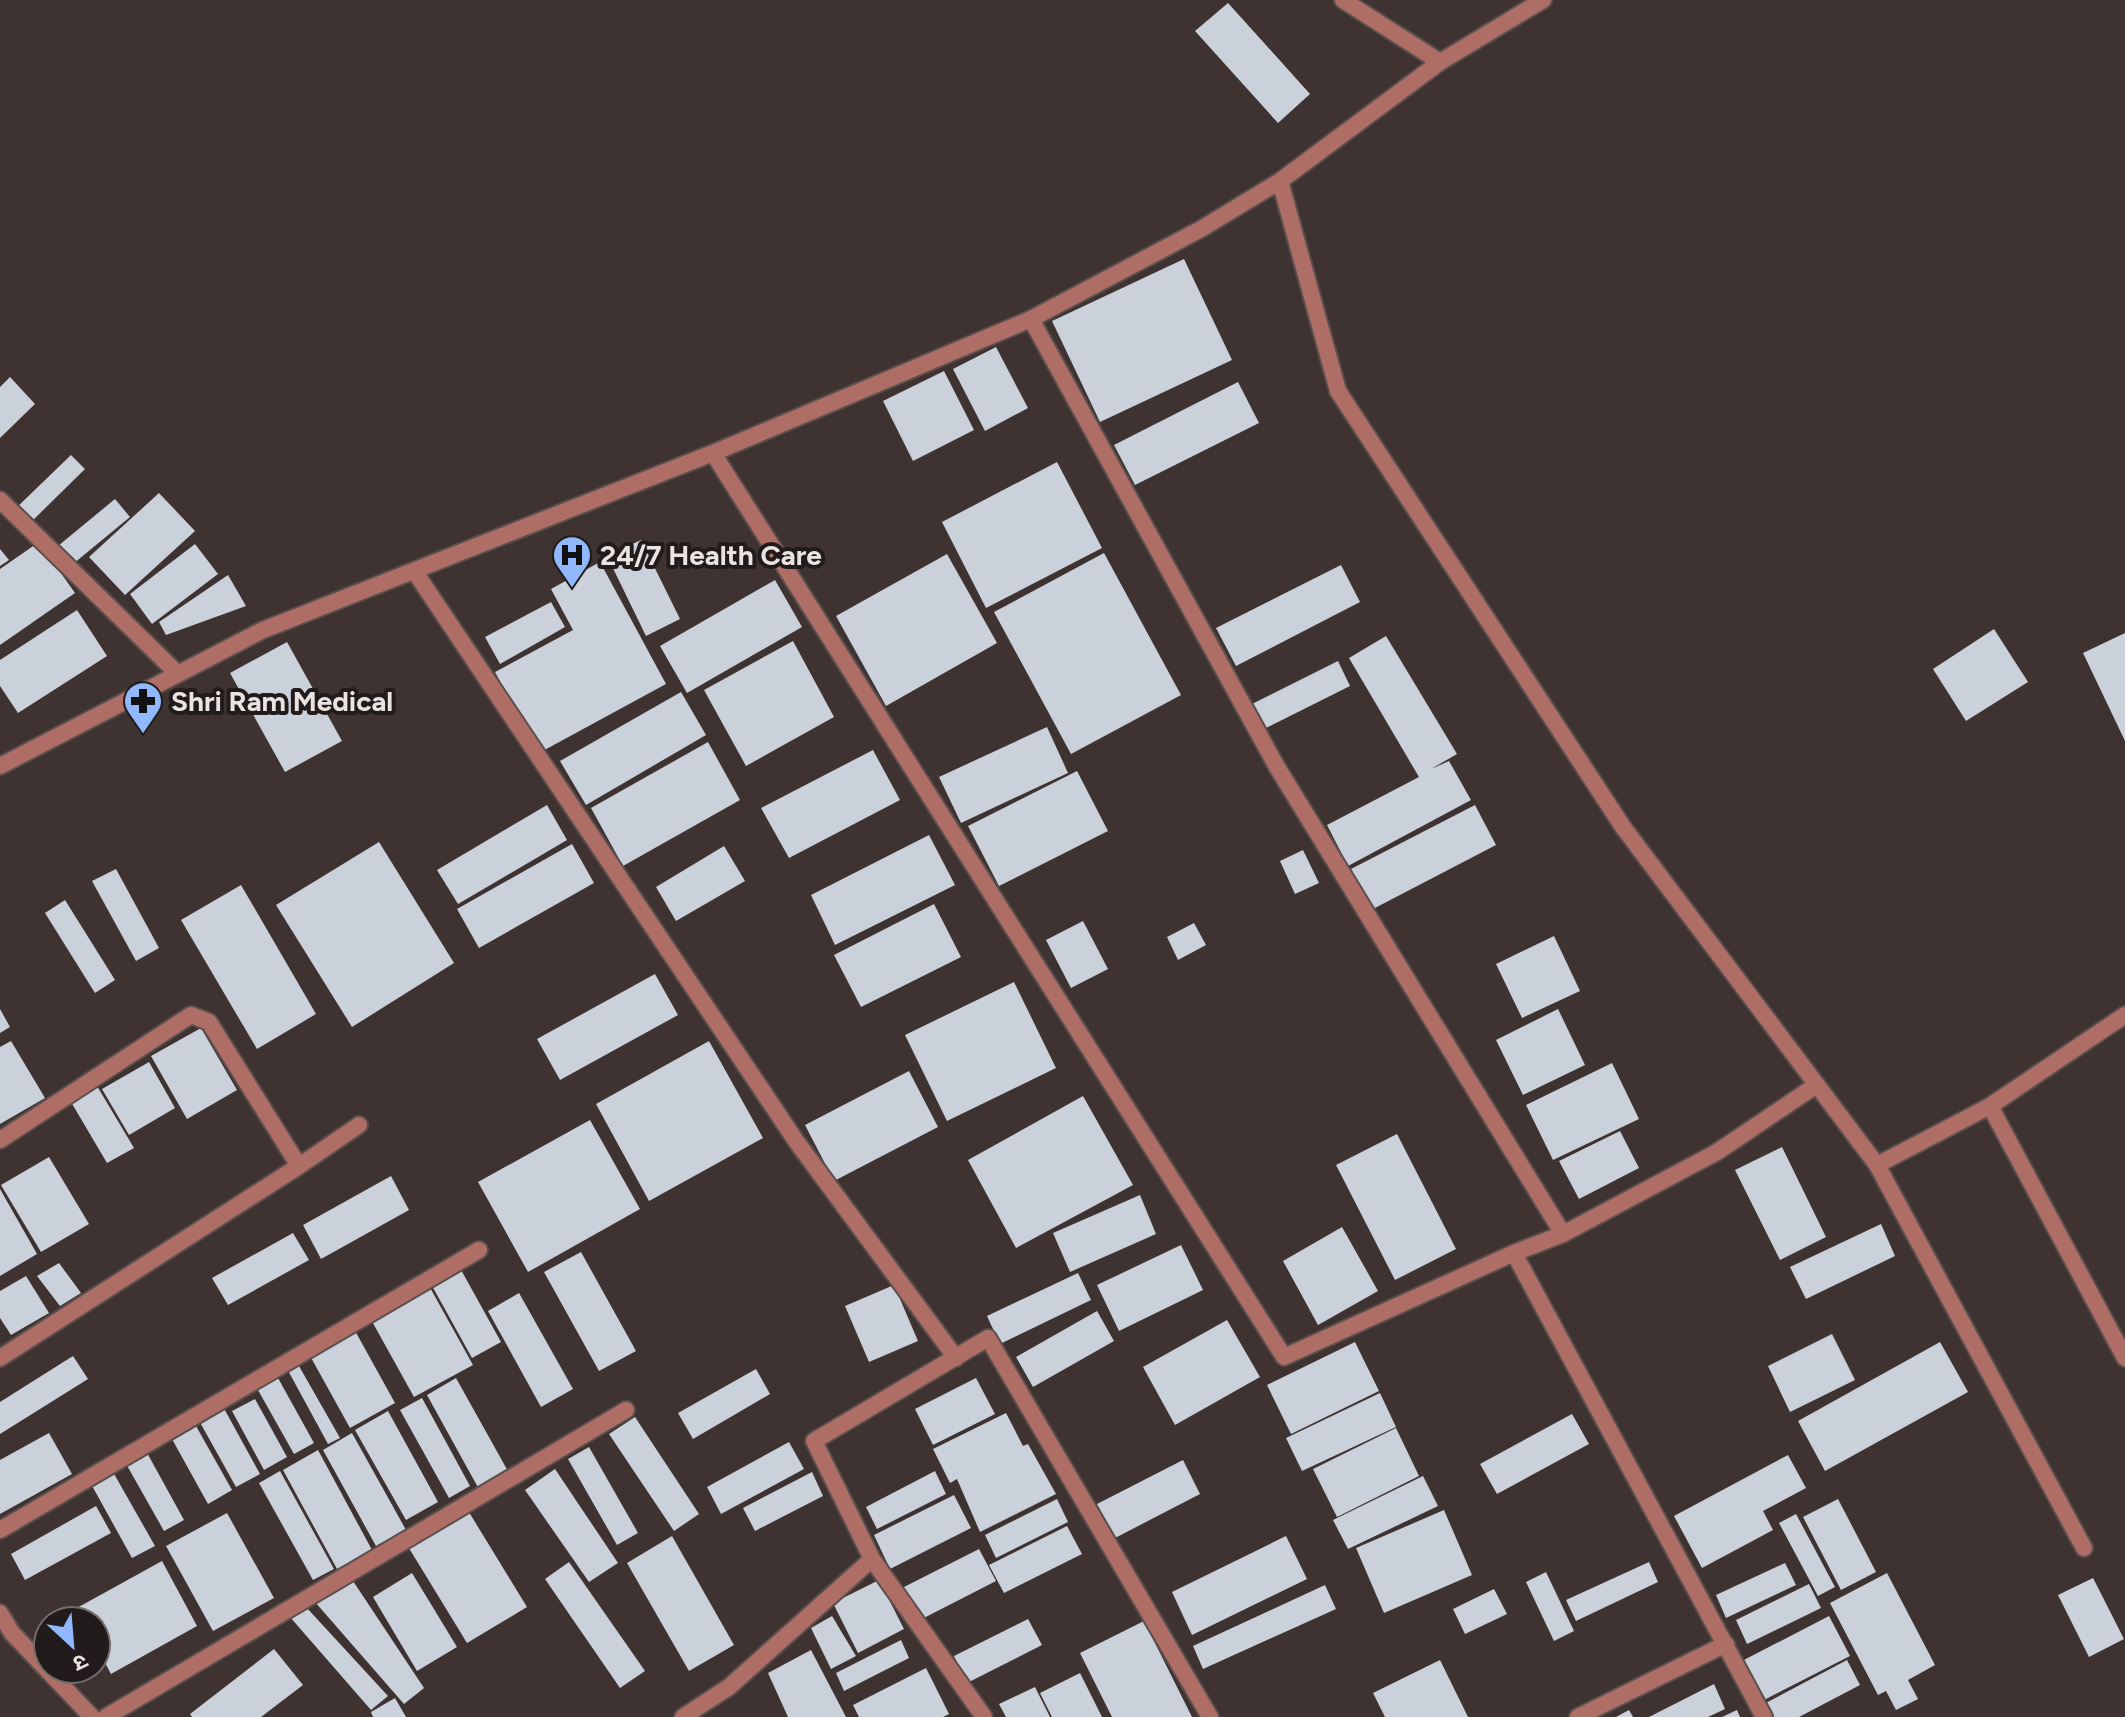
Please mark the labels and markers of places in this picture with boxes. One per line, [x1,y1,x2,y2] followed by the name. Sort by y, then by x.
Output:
[551,534,593,589] hospital icon: 24/7 Health Care
[600,538,822,572] place label: 24/7 Health Care
[122,680,164,735] pharmacy icon: Shri Ram Medical
[171,684,393,718] place label: Shri Ram Medical

